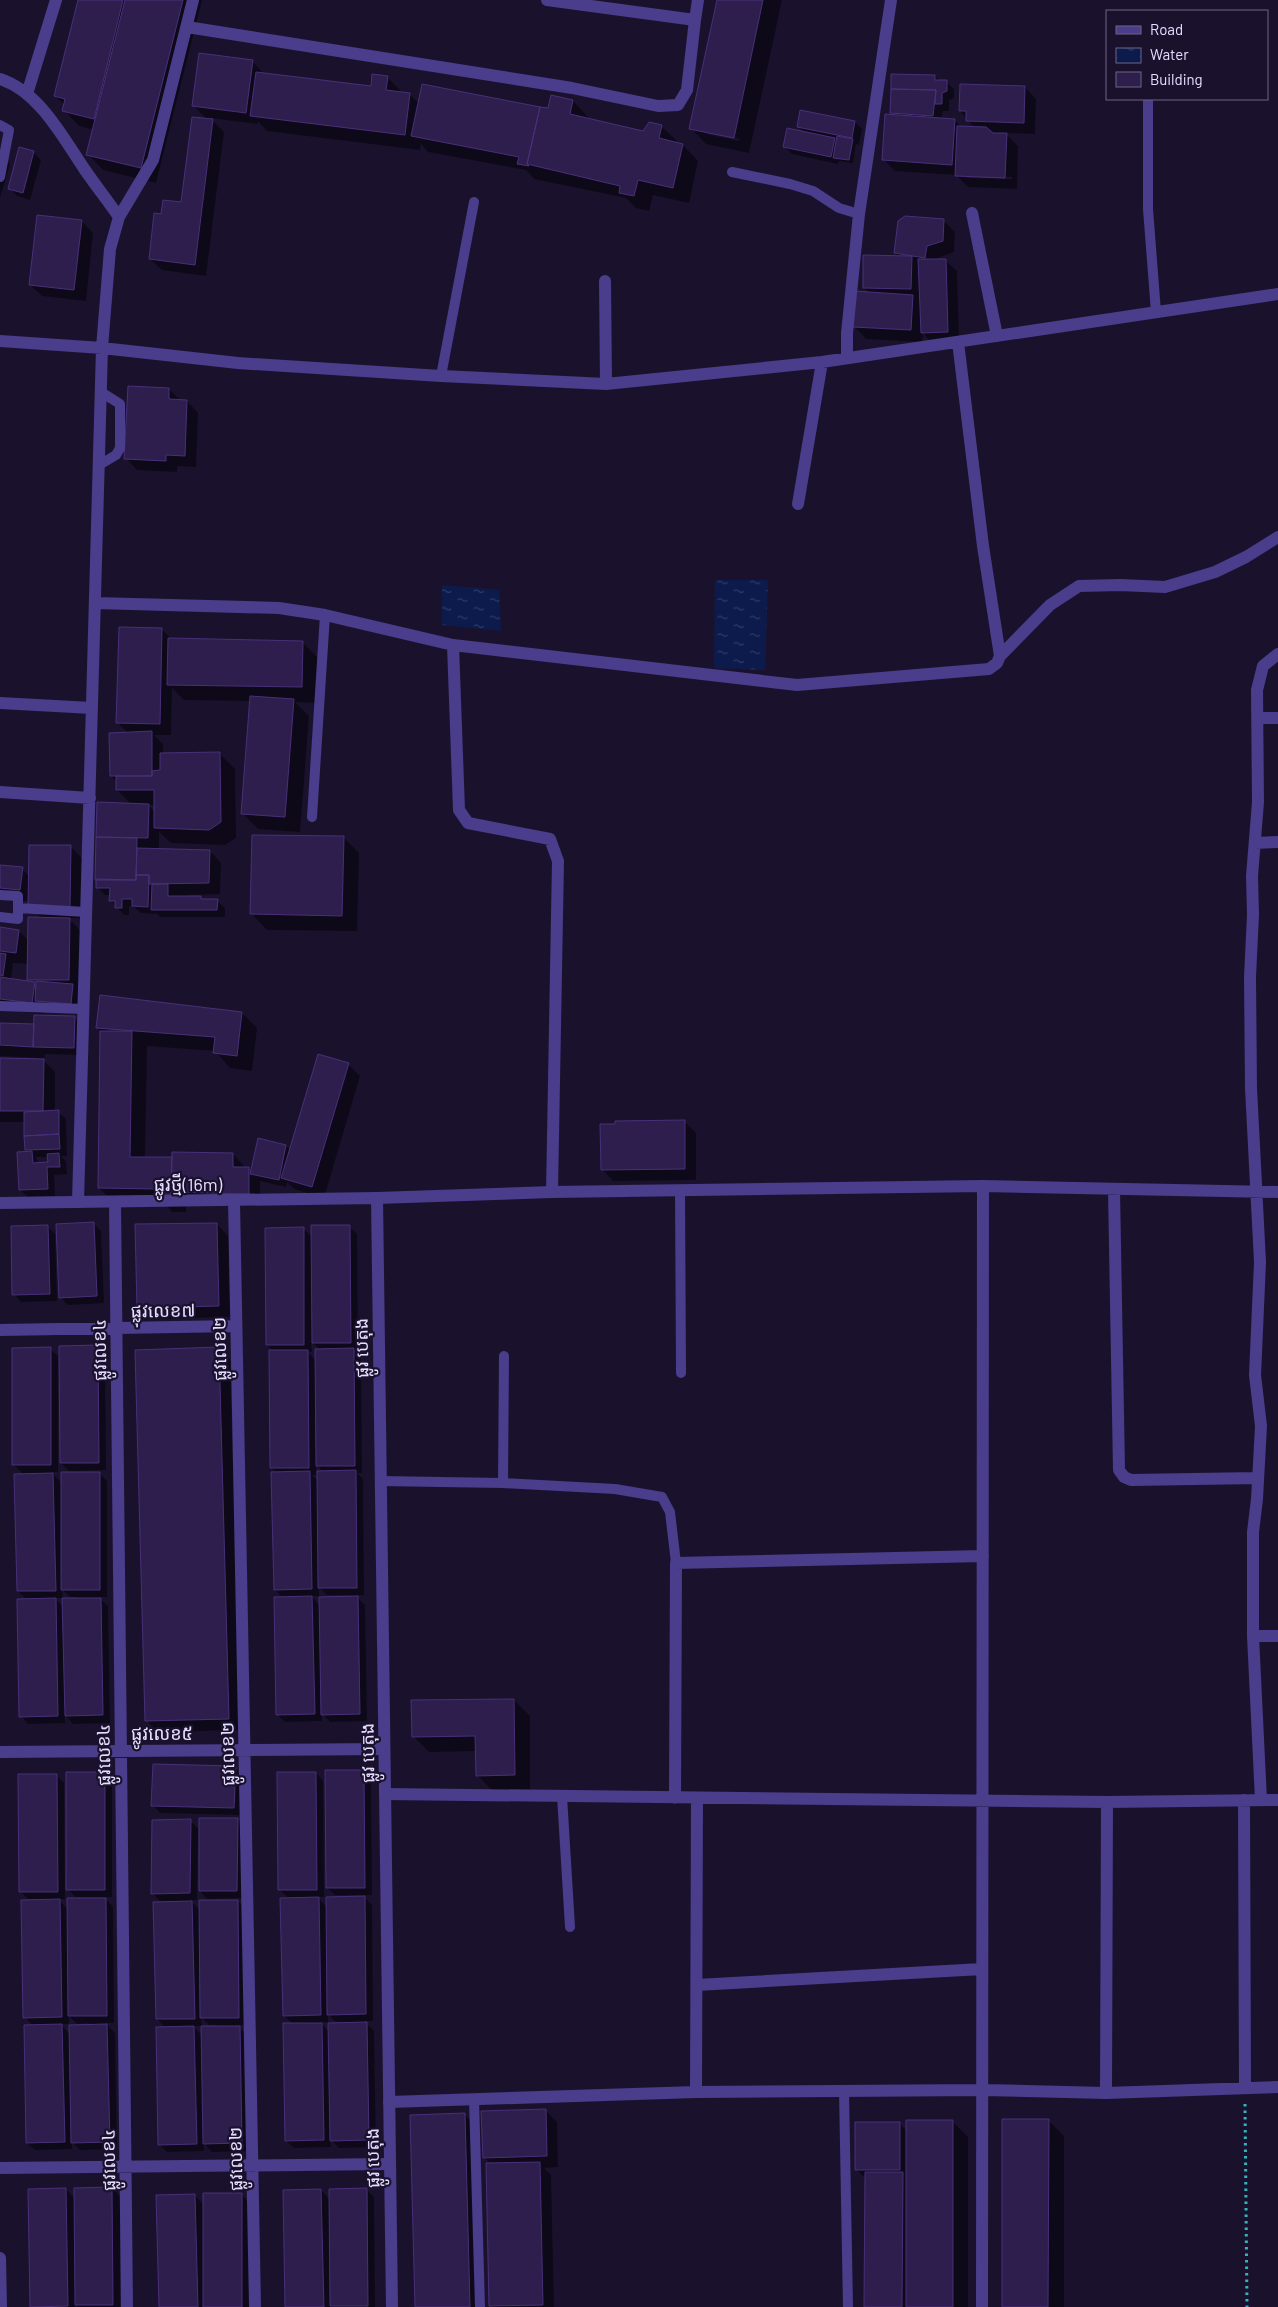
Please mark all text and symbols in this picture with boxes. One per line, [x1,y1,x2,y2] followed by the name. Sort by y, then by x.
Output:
[1106,10,1268,100] legend
[1150,20,1183,38] text: Road
[1150,45,1189,63] text: Water
[1150,70,1203,88] text: Building
[154,1173,223,1201] street label: ផ្លូវថ្មី(16m)
[130,1298,196,1329] street label: ផ្លុវលេខ៧
[207,1317,237,1381] street label: ផ្លូវលេខ២
[349,1318,379,1378] street label: ផ្លូវ បេតុង
[87,1319,117,1381] street label: ផ្លូវលេខ៤
[131,1722,193,1750] street label: ផ្លូវលេខ៥
[215,1722,245,1786] street label: ផ្លូវលេខ២
[355,1723,385,1783] street label: ផ្លូវ បេតុង
[91,1724,121,1786] street label: ផ្លូវលេខ៤
[223,2127,253,2191] street label: ផ្លូវលេខ២
[360,2128,390,2188] street label: ផ្លូវ បេតុង
[96,2129,126,2191] street label: ផ្លូវលេខ៤

